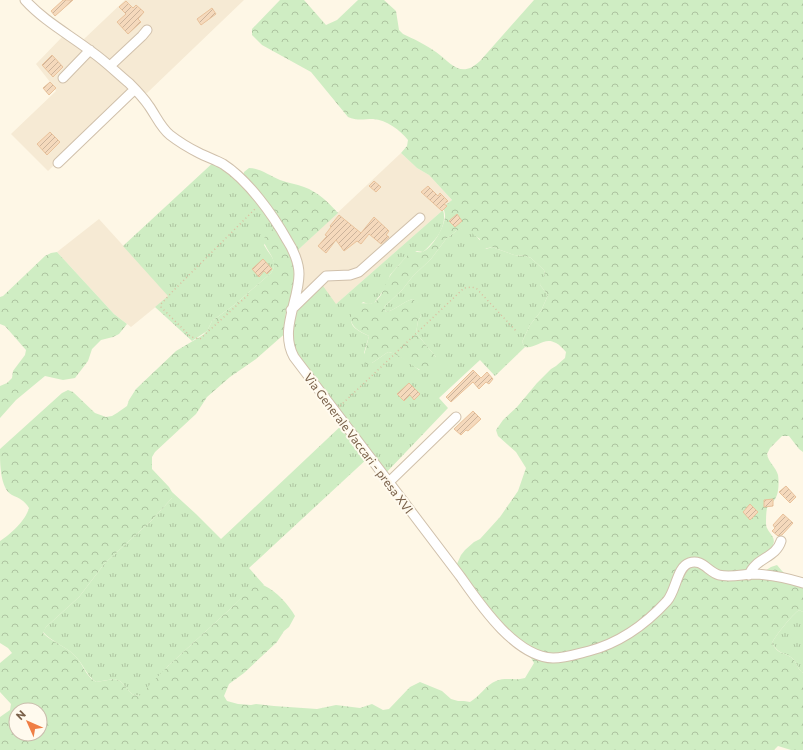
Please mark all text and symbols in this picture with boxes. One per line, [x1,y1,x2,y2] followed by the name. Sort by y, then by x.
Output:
[302,370,416,516] street label: Via Generale Vaccari - presa XVI
[8,702,48,742] north arrow
[13,707,28,722] text: N

